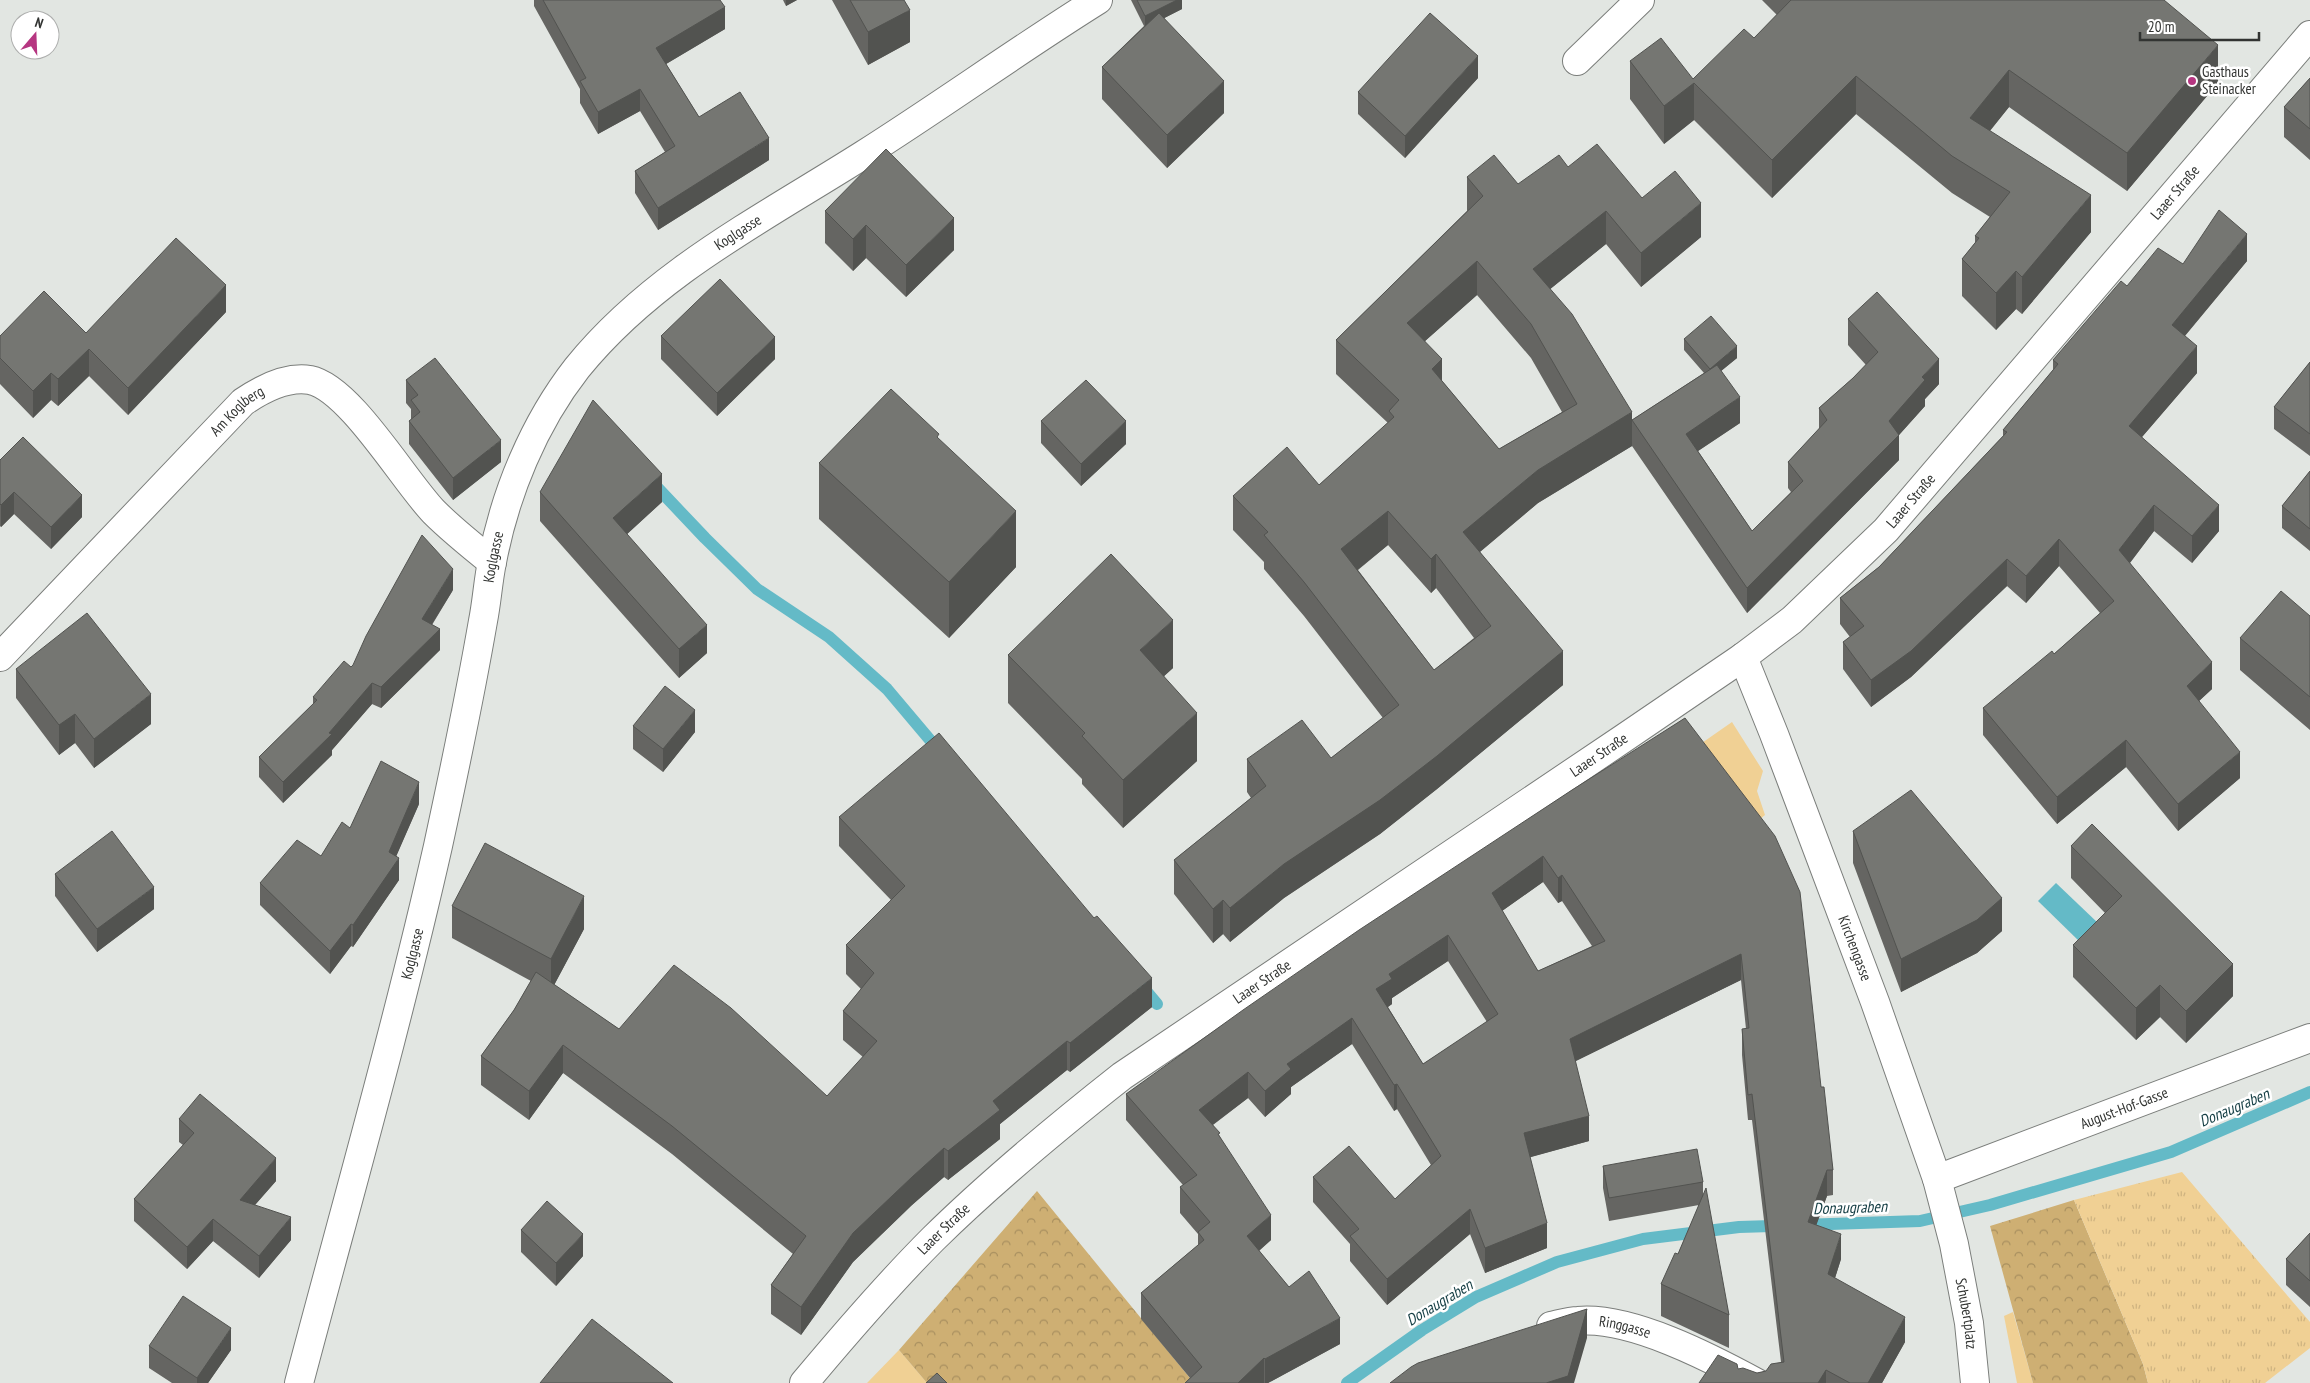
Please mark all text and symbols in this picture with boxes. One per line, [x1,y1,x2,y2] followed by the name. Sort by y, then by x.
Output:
[10,10,60,60] north arrow
[2140,10,2259,42] scale bar
[33,13,46,32] text: N
[2148,17,2174,36] text: 20 m
[2202,62,2257,98] place label: Gasthaus Steinacker
[2186,75,2198,87] marker: Gasthaus Steinacker
[2146,161,2203,223] street label: Laaer Straße
[711,210,765,254] street label: Koglgasse
[206,381,267,440] street label: Am Koglberg
[1882,469,1939,532] street label: Laaer Straße
[479,529,507,584] street label: Koglgasse
[1566,728,1631,781] street label: Laaer Straße
[1834,913,1876,983] street label: Kirchengasse
[396,926,427,981] street label: Koglgasse
[1229,955,1294,1008] street label: Laaer Straße
[2077,1083,2170,1133] street label: August-Hof-Gasse
[2196,1083,2273,1131] water label: Donaugraben
[1813,1196,1888,1218] water label: Donaugraben
[913,1199,974,1258] street label: Laaer Straße
[1402,1274,1477,1330] water label: Donaugraben
[1952,1276,1982,1350] street label: Schubertplatz
[1598,1311,1653,1342] street label: Ringgasse

